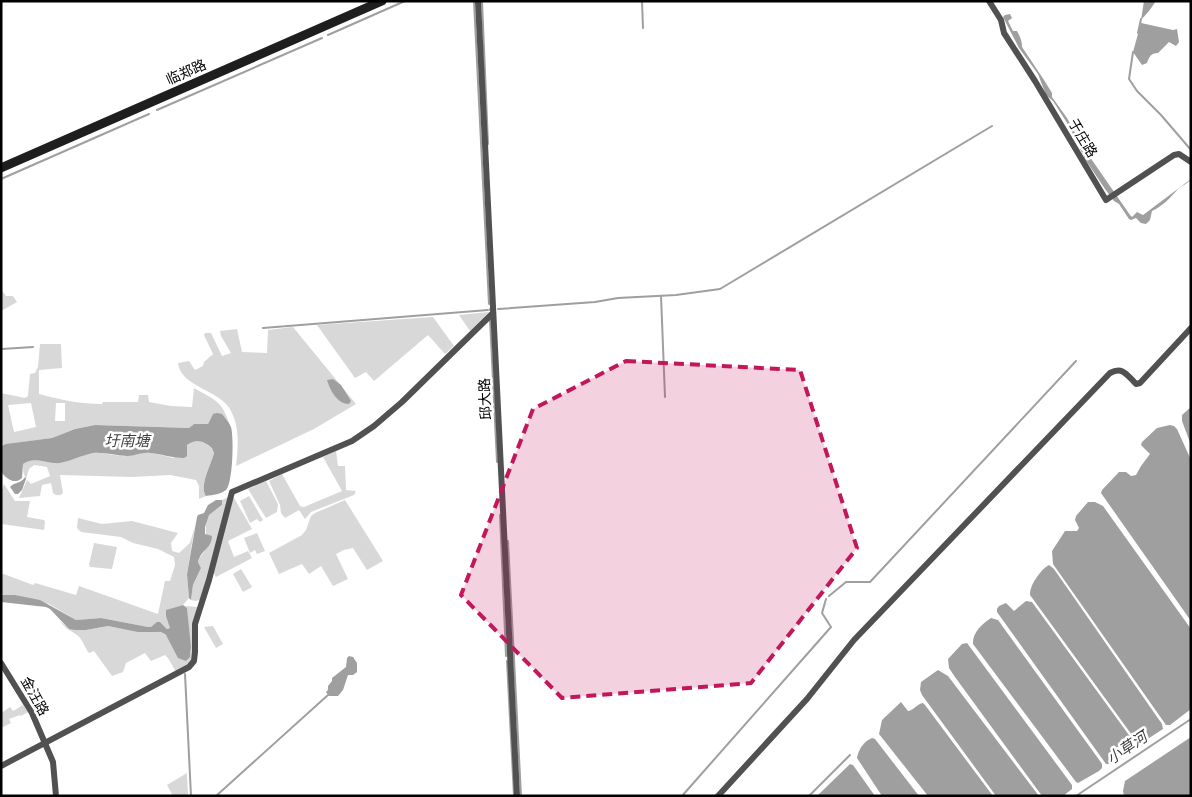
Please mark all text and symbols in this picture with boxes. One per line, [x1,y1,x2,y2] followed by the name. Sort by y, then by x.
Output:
[164,56,209,89] street label: 临郑路
[1064,116,1101,161] street label: 于庄路
[476,378,495,420] street label: 邱大路
[104,432,152,450] water label: 圩南塘
[17,674,52,719] street label: 金汪路
[1103,726,1153,768] water label: 小草河

